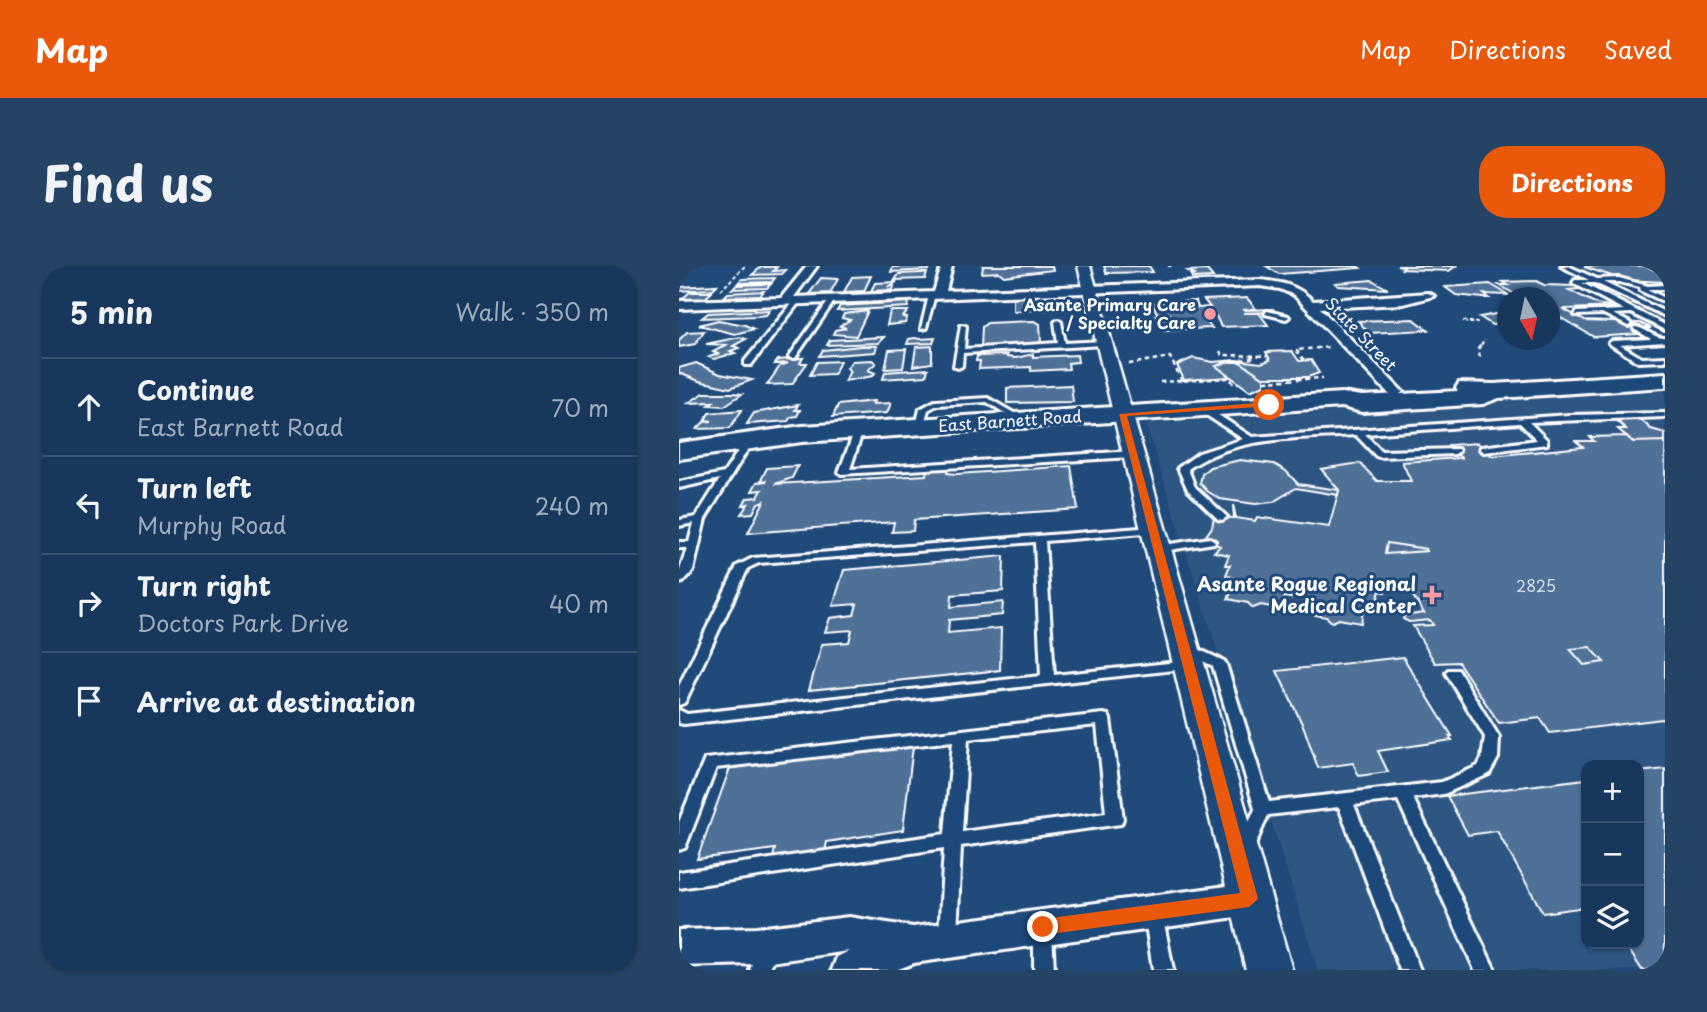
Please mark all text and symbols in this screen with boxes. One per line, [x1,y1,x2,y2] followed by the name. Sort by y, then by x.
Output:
[35,24,108,74] text: Map
[1360,31,1411,67] text: Map
[1449,31,1566,67] text: Directions
[1604,31,1672,67] text: Saved
[42,145,213,219] text: Find us
[1479,146,1665,218] button: Directions
[1497,287,1560,350] north arrow
[70,289,153,334] text: 5 min
[1320,291,1403,376] street label: State Street
[1024,292,1196,334] place label: Asante Primary Care / Specialty Care
[456,294,609,329] text: Walk · 350 m
[1202,306,1218,322] marker: Asante Primary Care / Specialty Care
[137,370,254,409] text: Continue
[70,388,108,426] icon: ahead
[1253,389,1284,420] route start
[551,390,609,425] text: 70 m
[937,403,1082,437] street label: East Barnett Road
[137,409,343,444] text: East Barnett Road
[137,468,252,507] text: Turn left
[70,486,108,524] icon: left
[535,488,609,523] text: 240 m
[137,507,287,542] text: Murphy Road
[137,566,271,605] text: Turn right
[1197,569,1416,619] place label: Asante Rogue Regional Medical Center
[1516,573,1556,597] house number: 2825
[70,584,108,622] icon: right
[1422,585,1442,605] marker: Asante Rogue Regional Medical Center
[549,586,609,621] text: 40 m
[137,605,349,640] text: Doctors Park Drive
[70,682,108,720] icon: arrive
[137,682,416,721] text: Arrive at destination
[1581,760,1644,949] map controls
[1581,760,1644,823] button: +
[1581,823,1644,886] button: −
[1581,886,1644,949] button: layers
[1027,911,1058,942] route end

